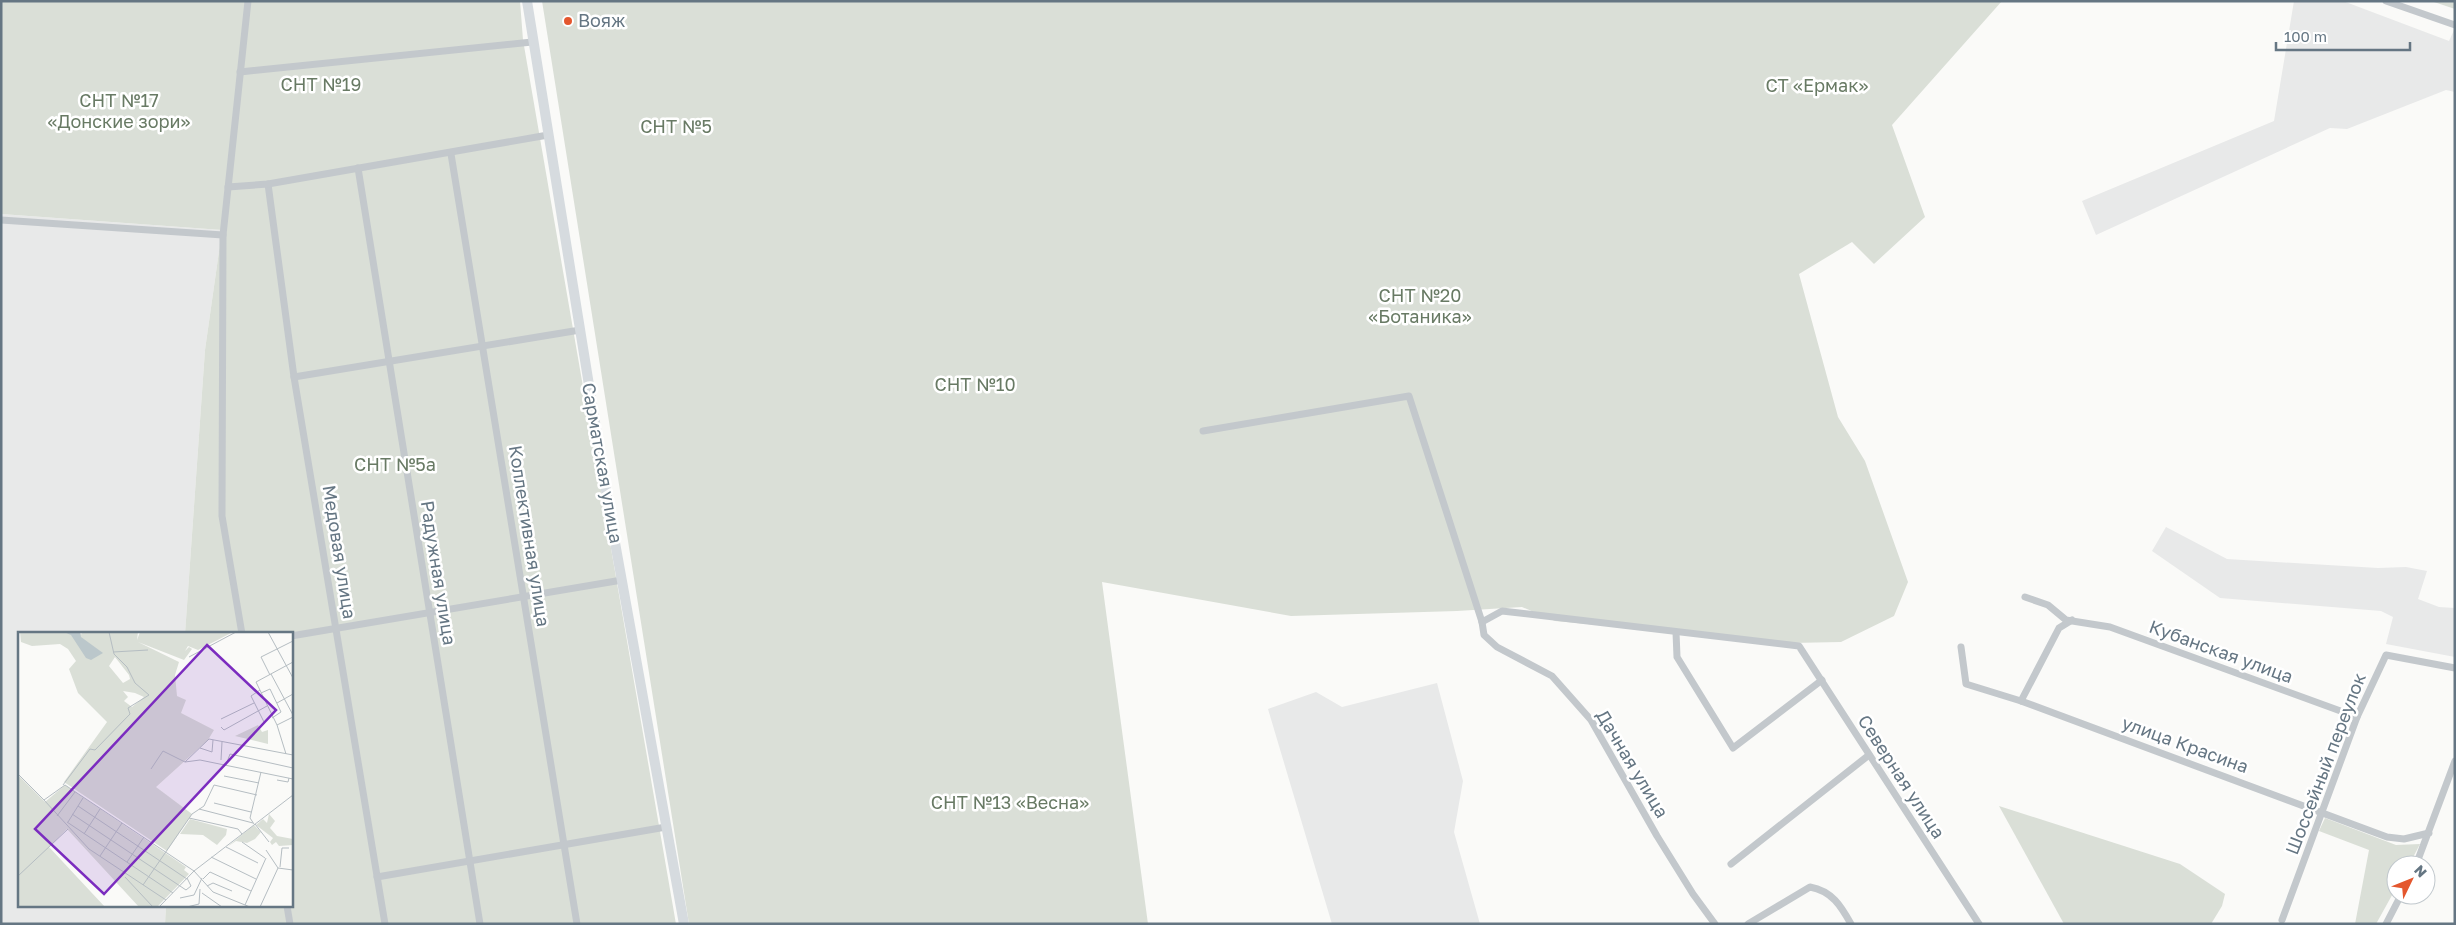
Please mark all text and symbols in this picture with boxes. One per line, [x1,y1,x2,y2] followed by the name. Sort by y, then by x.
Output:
[578,9,626,31] place label: Вояж
[562,15,574,27] marker: Вояж
[2276,20,2410,52] scale bar
[2284,27,2327,45] text: 100 m
[281,73,361,95] park label: СНТ №19
[1766,74,1869,96] park label: СТ «Ермак»
[48,89,191,132] park label: СНТ №17 «Донские зори»
[640,115,712,137] park label: СНТ №5
[1368,284,1472,327] park label: СНТ №20 «Ботаника»
[934,373,1016,395] park label: СНТ №10
[578,381,628,545] street label: Сарматская улица
[505,444,555,628] street label: Коллективная улица
[354,453,436,475] park label: СНТ №5а
[319,483,361,620] street label: Медовая улица
[417,499,461,647] street label: Радужная улица
[2146,615,2296,687] street label: Кубанская улица
[18,632,292,908] inset map
[2280,670,2370,858] street label: Шоссейный переулок
[1592,706,1674,821] street label: Дачная улица
[1854,710,1950,842] street label: Северная улица
[2119,711,2252,777] street label: улица Красина
[931,791,1089,813] park label: СНТ №13 «Весна»
[2386,855,2436,905] north arrow
[2411,861,2431,880] text: N

